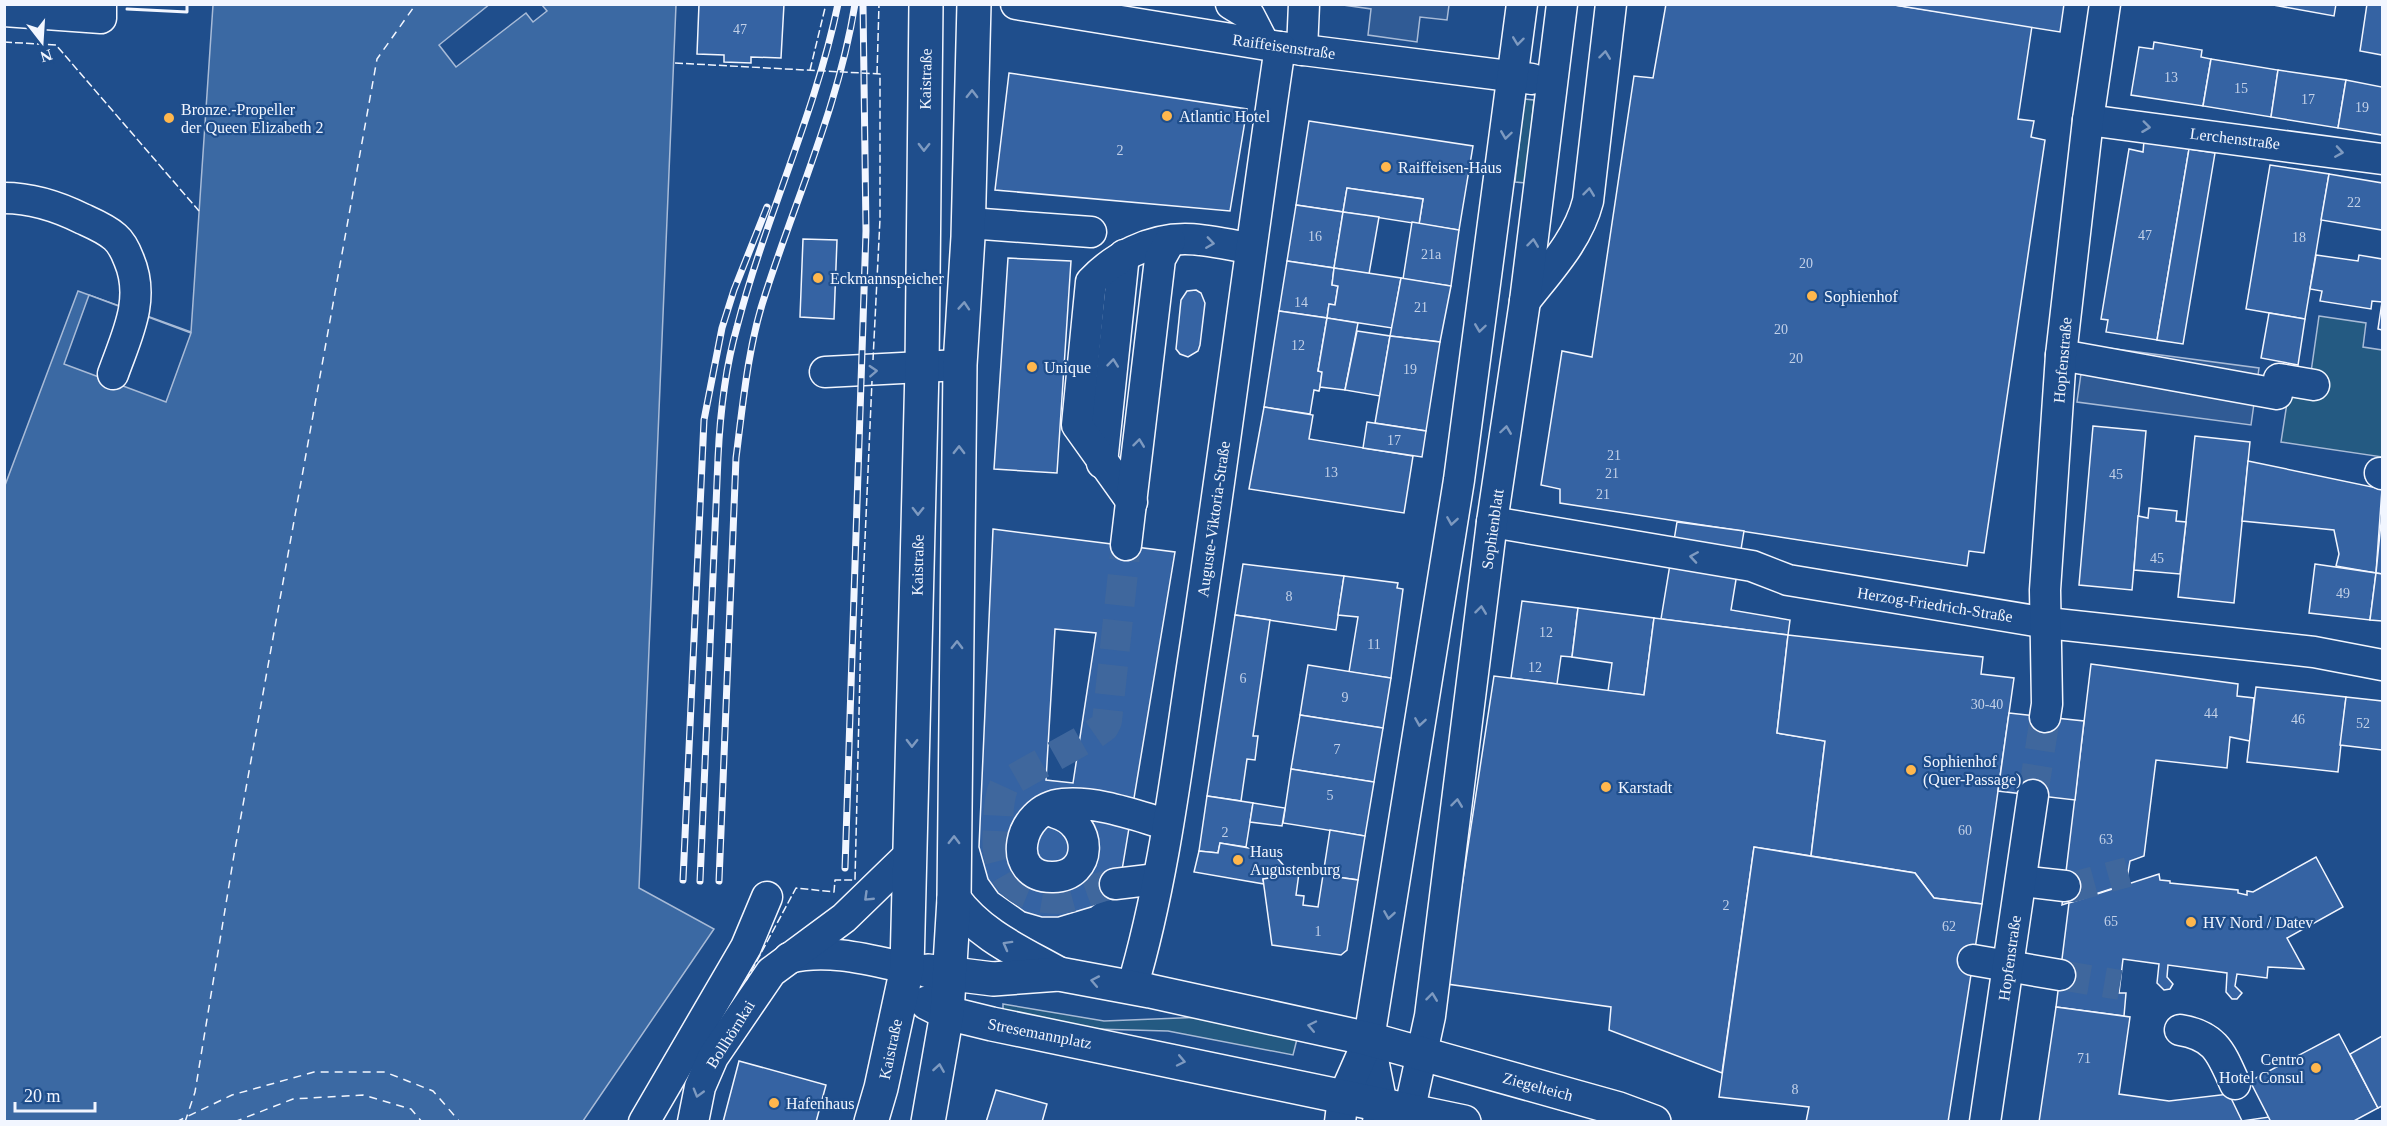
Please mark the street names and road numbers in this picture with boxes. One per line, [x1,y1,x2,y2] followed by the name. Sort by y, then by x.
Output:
[1231,31,1336,62] street label: Raiffeisenstraße
[916,48,935,110] street label: Kaistraße
[2189,125,2281,152] street label: Lerchenstraße
[2050,316,2076,404] street label: Hopfenstraße
[1194,440,1234,598] street label: Auguste-Viktoria-Straße
[1478,487,1508,570] street label: Sophienblatt
[908,534,927,596] street label: Kaistraße
[1856,584,2014,626] street label: Herzog-Friedrich-Straße
[1995,914,2025,1002] street label: Hopfenstraße
[703,997,758,1071] street label: Bollhörnkai
[986,1015,1093,1053] street label: Stresemannplatz
[876,1017,905,1081] street label: Kaistraße
[1501,1069,1575,1105] street label: Ziegelteich

